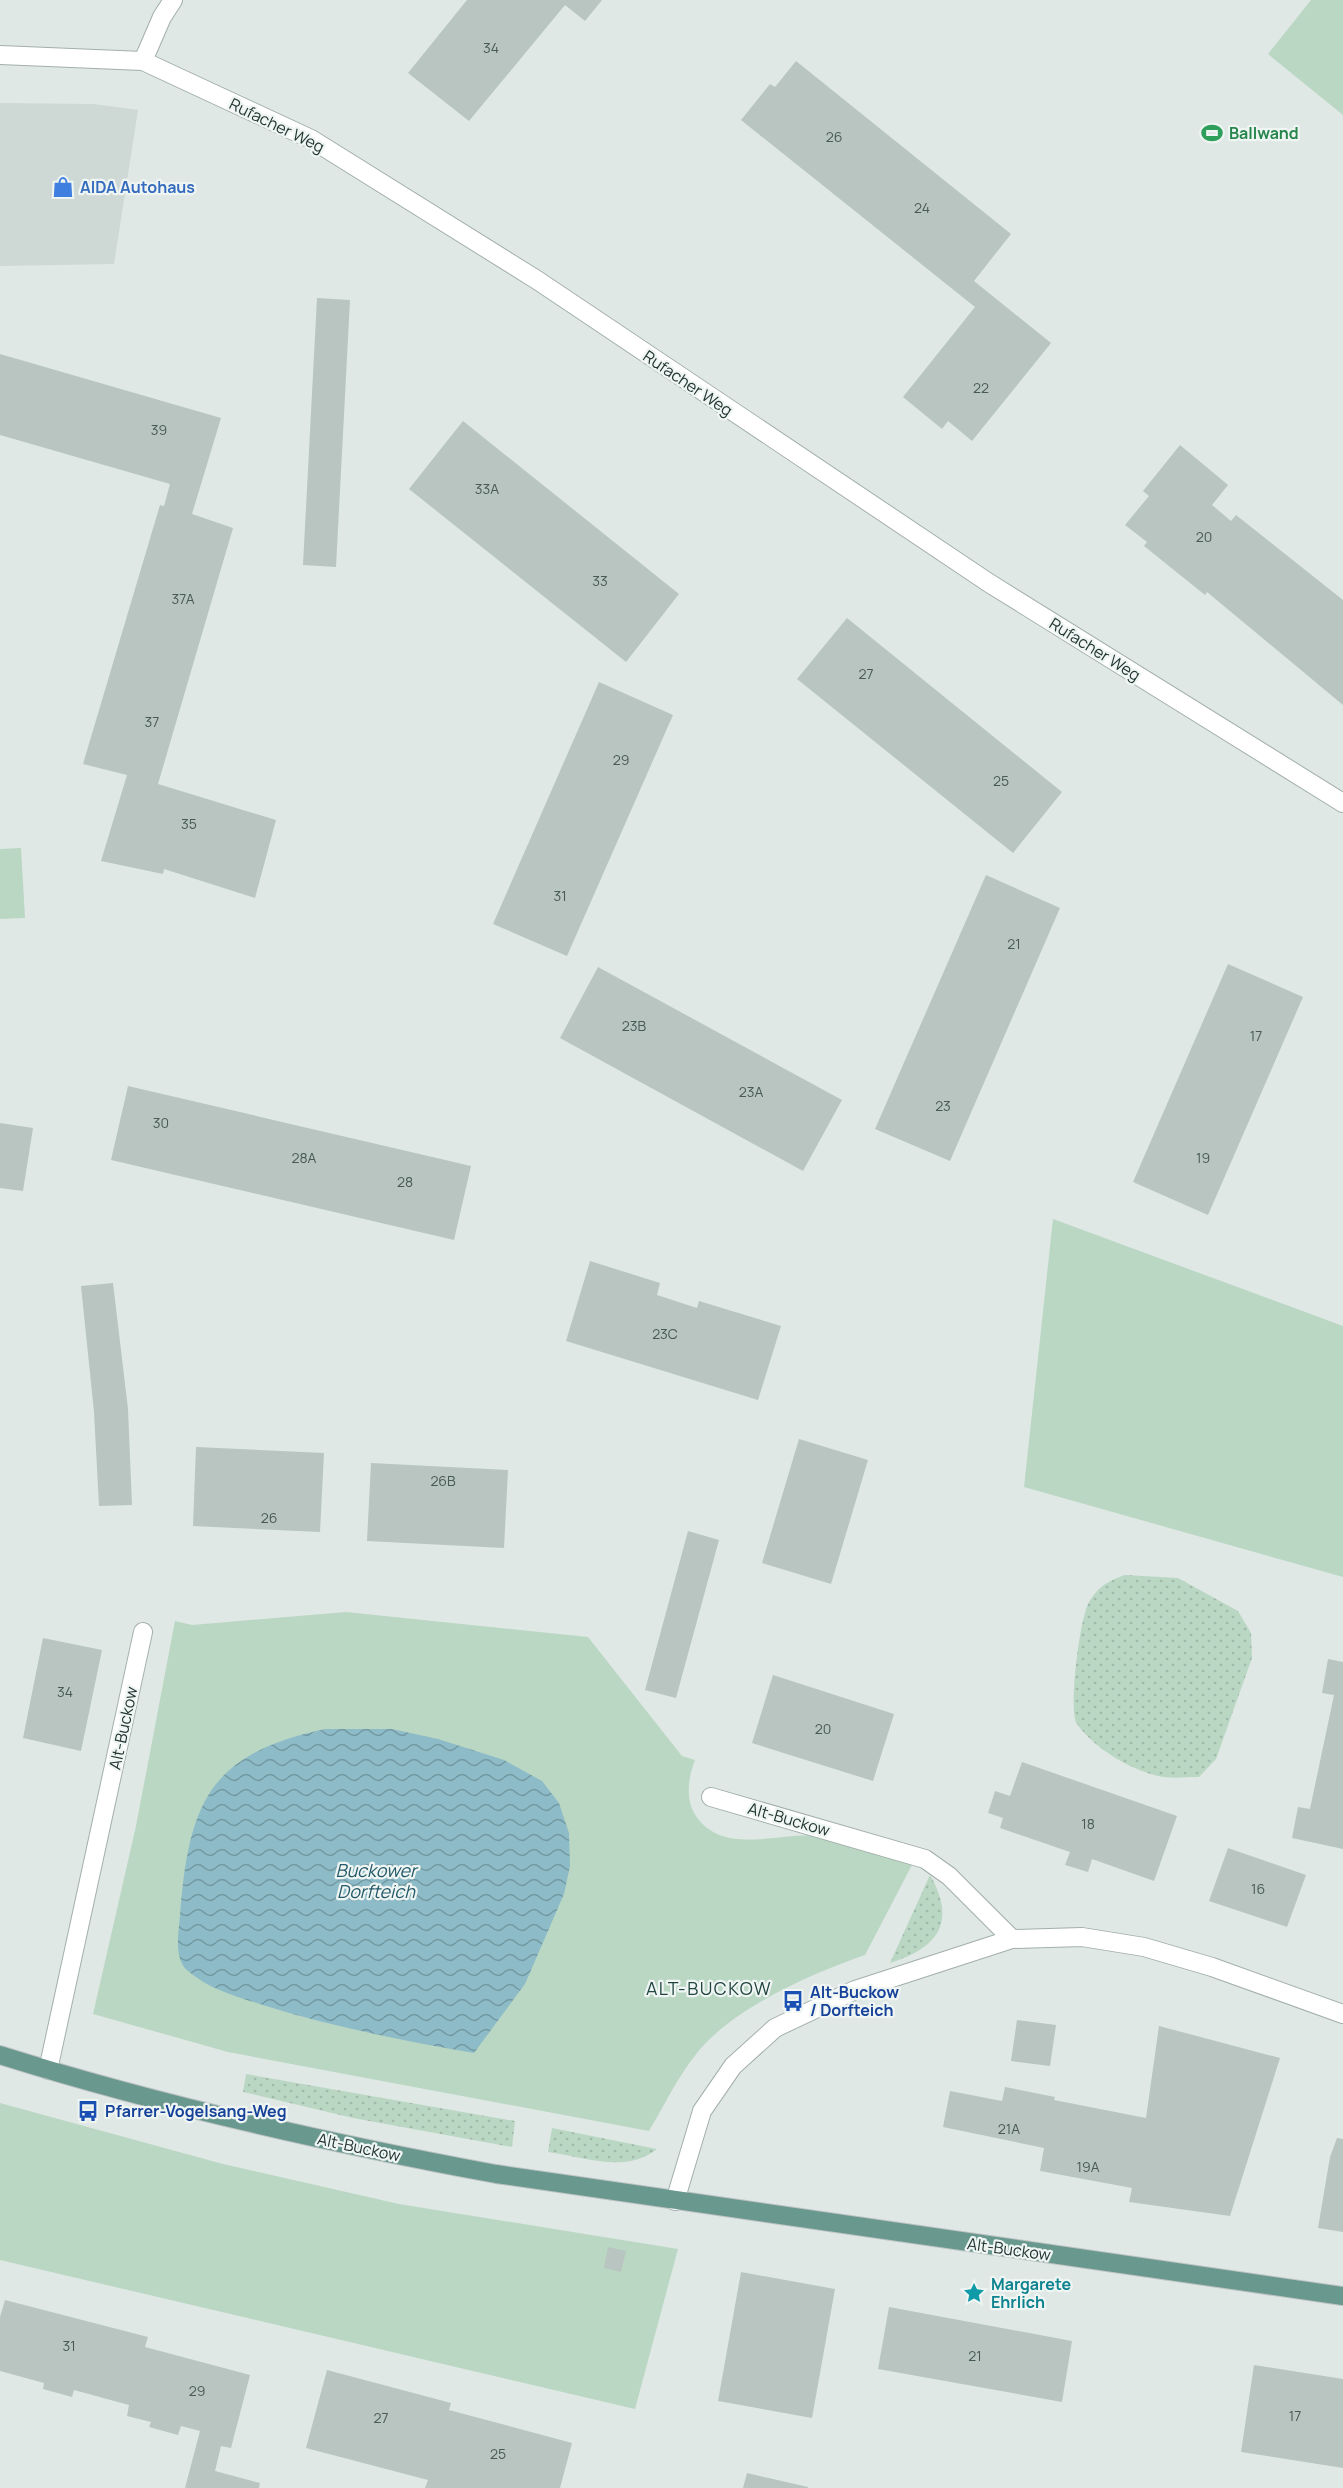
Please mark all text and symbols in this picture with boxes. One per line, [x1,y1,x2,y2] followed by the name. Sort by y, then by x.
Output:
[483,38,499,57] house number: 34
[226,92,328,158] street label: Rufacher Weg
[1200,121,1224,145] sports icon: Ballwand
[1229,122,1299,144] place label: Ballwand
[826,127,842,146] house number: 26
[51,175,75,199] shop icon: AIDA Autohaus
[80,176,195,198] place label: AIDA Autohaus
[914,198,930,217] house number: 24
[639,345,737,421] street label: Rufacher Weg
[973,378,989,397] house number: 22
[151,420,167,439] house number: 39
[475,479,499,498] house number: 33A
[1196,527,1212,546] house number: 20
[592,571,608,590] house number: 33
[171,589,195,608] house number: 37A
[1045,612,1145,686] street label: Rufacher Weg
[858,664,874,683] house number: 27
[145,712,159,731] house number: 37
[613,750,629,769] house number: 29
[993,771,1009,790] house number: 25
[181,814,197,833] house number: 35
[553,886,567,905] house number: 31
[1007,934,1021,953] house number: 21
[622,1016,647,1035] house number: 23B
[1250,1026,1262,1045] house number: 17
[739,1082,763,1101] house number: 23A
[935,1096,951,1115] house number: 23
[153,1113,169,1132] house number: 30
[292,1148,317,1167] house number: 28A
[1196,1148,1210,1167] house number: 19
[397,1172,413,1191] house number: 28
[652,1324,678,1343] house number: 23C
[430,1471,456,1490] house number: 26B
[261,1508,277,1527] house number: 26
[57,1682,73,1701] house number: 34
[103,1684,143,1772] street label: Alt-Buckow
[815,1719,831,1738] house number: 20
[745,1797,833,1841] street label: Alt-Buckow
[1081,1814,1095,1833] house number: 18
[335,1858,419,1903] water label: Buckower Dorfteich
[1251,1879,1265,1898] house number: 16
[646,1976,772,2000] district label: ALT-BUCKOW
[810,1981,899,2021] place label: Alt-Buckow / Dorfteich
[781,1989,805,2013] bus stop icon: Alt-Buckow / Dorfteich
[76,2099,100,2123] bus stop icon: Pfarrer-Vogelsang-Weg
[105,2100,287,2122] place label: Pfarrer-Vogelsang-Weg
[998,2119,1020,2138] house number: 21A
[315,2127,403,2167] street label: Alt-Buckow
[1076,2157,1100,2176] house number: 19A
[966,2232,1052,2266] street label: Alt-Buckow
[991,2273,1071,2313] place label: Margarete Ehrlich
[962,2281,986,2305] place icon: Margarete Ehrlich
[62,2336,76,2355] house number: 31
[968,2346,982,2365] house number: 21
[189,2381,205,2400] house number: 29
[1289,2406,1301,2425] house number: 17
[373,2408,389,2427] house number: 27
[490,2444,506,2463] house number: 25

